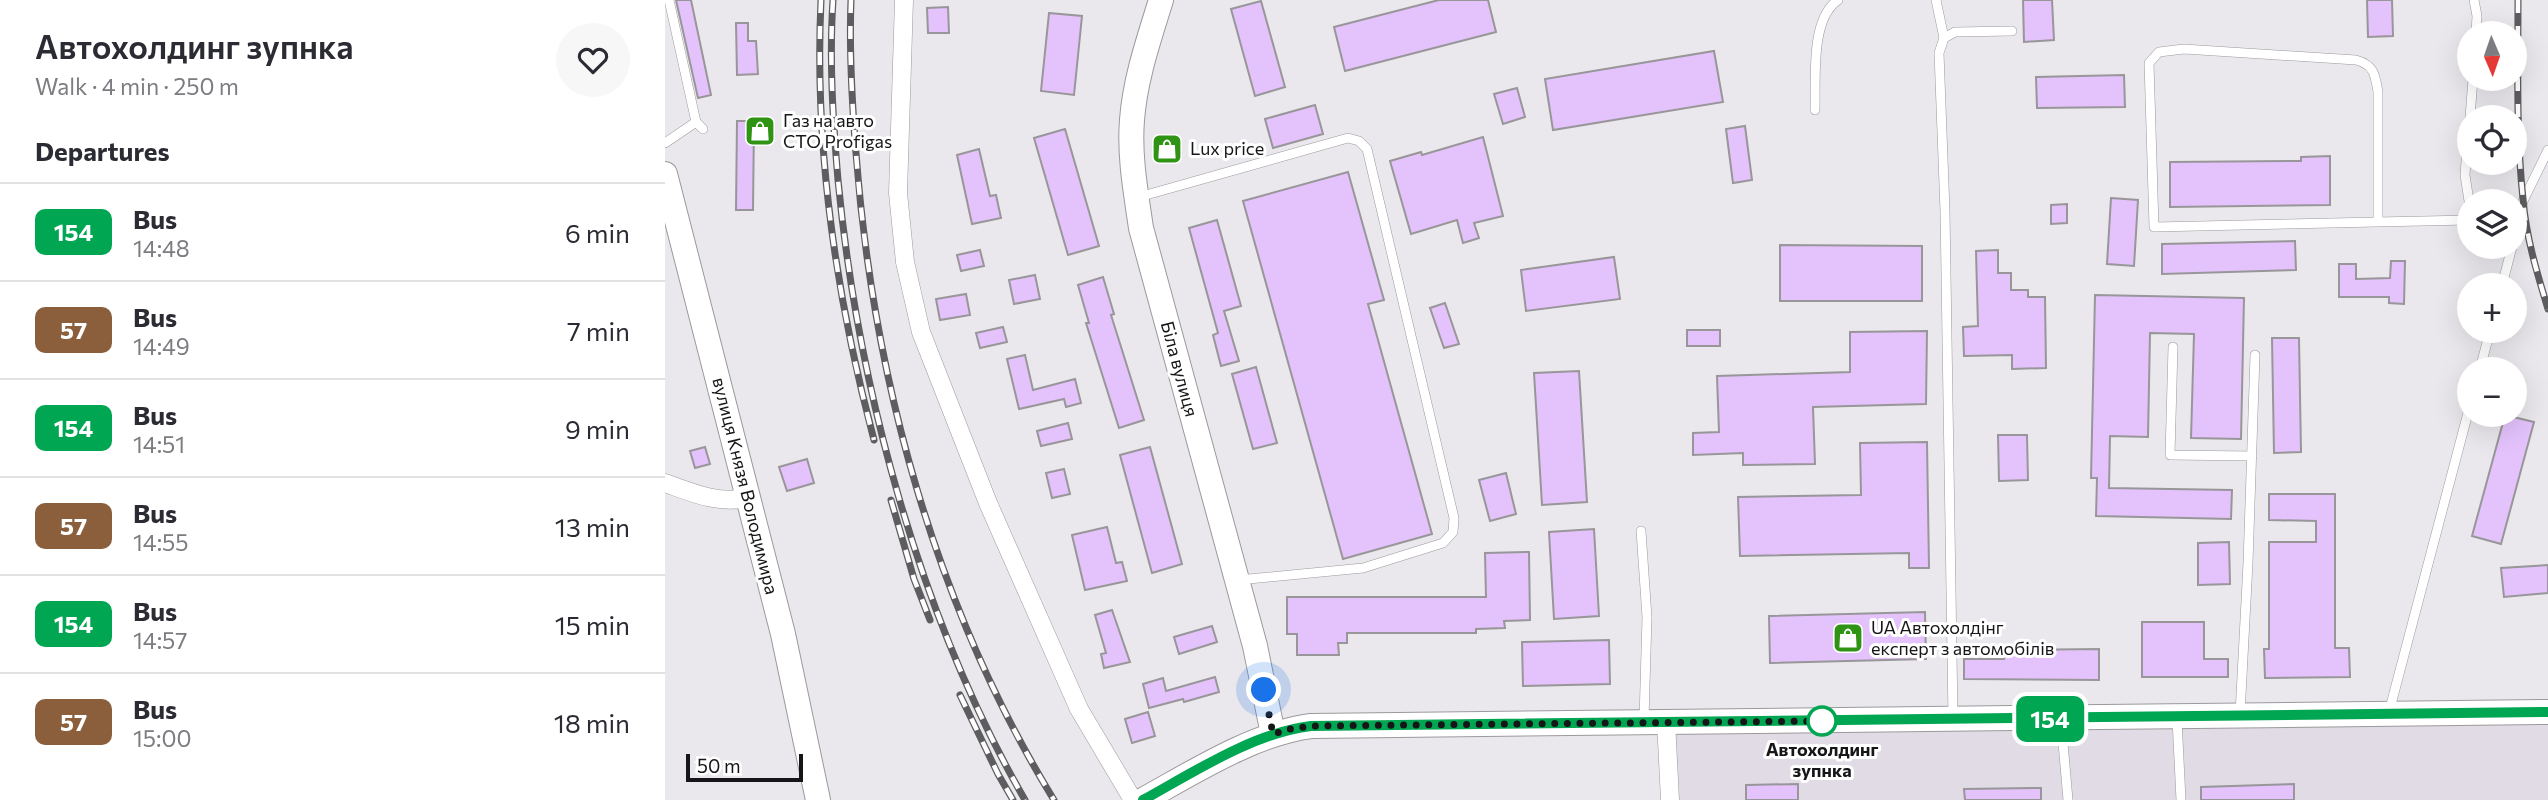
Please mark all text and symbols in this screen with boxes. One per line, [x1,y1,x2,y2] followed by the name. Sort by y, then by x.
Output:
[2457,21,2527,91] north arrow
[2457,21,2527,427] map controls
[556,23,630,97] button: heart
[35,25,354,66] text: Автохолдинг зупнка
[35,72,239,100] text: Walk · 4 min · 250 m
[2457,105,2527,175] button: locate
[783,109,892,152] place label: Газ на авто СТО Profigas
[743,114,777,148] shop icon: Газ на авто СТО Profigas
[1150,132,1184,166] shop icon: Lux price
[35,135,170,166] text: Departures
[1190,137,1264,159] place label: Lux price
[2457,189,2527,259] button: layers
[133,203,177,234] text: Bus
[54,217,93,246] text: 154
[565,217,630,248] text: 6 min
[133,234,190,262] text: 14:48
[2457,273,2527,343] button: +
[133,301,177,332] text: Bus
[60,315,87,344] text: 57
[567,315,630,346] text: 7 min
[1157,319,1203,419] street label: Біла вулиця
[133,332,190,360] text: 14:49
[2457,357,2527,427] button: −
[708,375,784,597] street label: вулиця Князя Володимира
[133,399,177,430] text: Bus
[54,413,93,442] text: 154
[565,413,630,444] text: 9 min
[133,430,185,458] text: 14:51
[133,497,177,528] text: Bus
[60,511,87,540] text: 57
[555,511,630,542] text: 13 min
[133,528,189,556] text: 14:55
[133,595,177,626] text: Bus
[54,609,93,638] text: 154
[555,609,630,640] text: 15 min
[1871,616,2054,659] place label: UA Автохолдінг експерт з автомобілів
[1831,621,1865,655] shop icon: UA Автохолдінг експерт з автомобілів
[133,626,187,654] text: 14:57
[1246,672,1281,707] your location
[133,693,177,724] text: Bus
[2010,696,2090,742] line badge: 154
[2030,704,2070,733] text: 154
[1807,706,1837,736] marker: Автохолдинг зупнка
[60,707,87,736] text: 57
[554,707,630,738] text: 18 min
[133,724,192,752] text: 15:00
[1766,738,1878,781] place label: Автохолдинг зупнка
[686,751,803,783] scale bar
[697,754,741,777] text: 50 m

